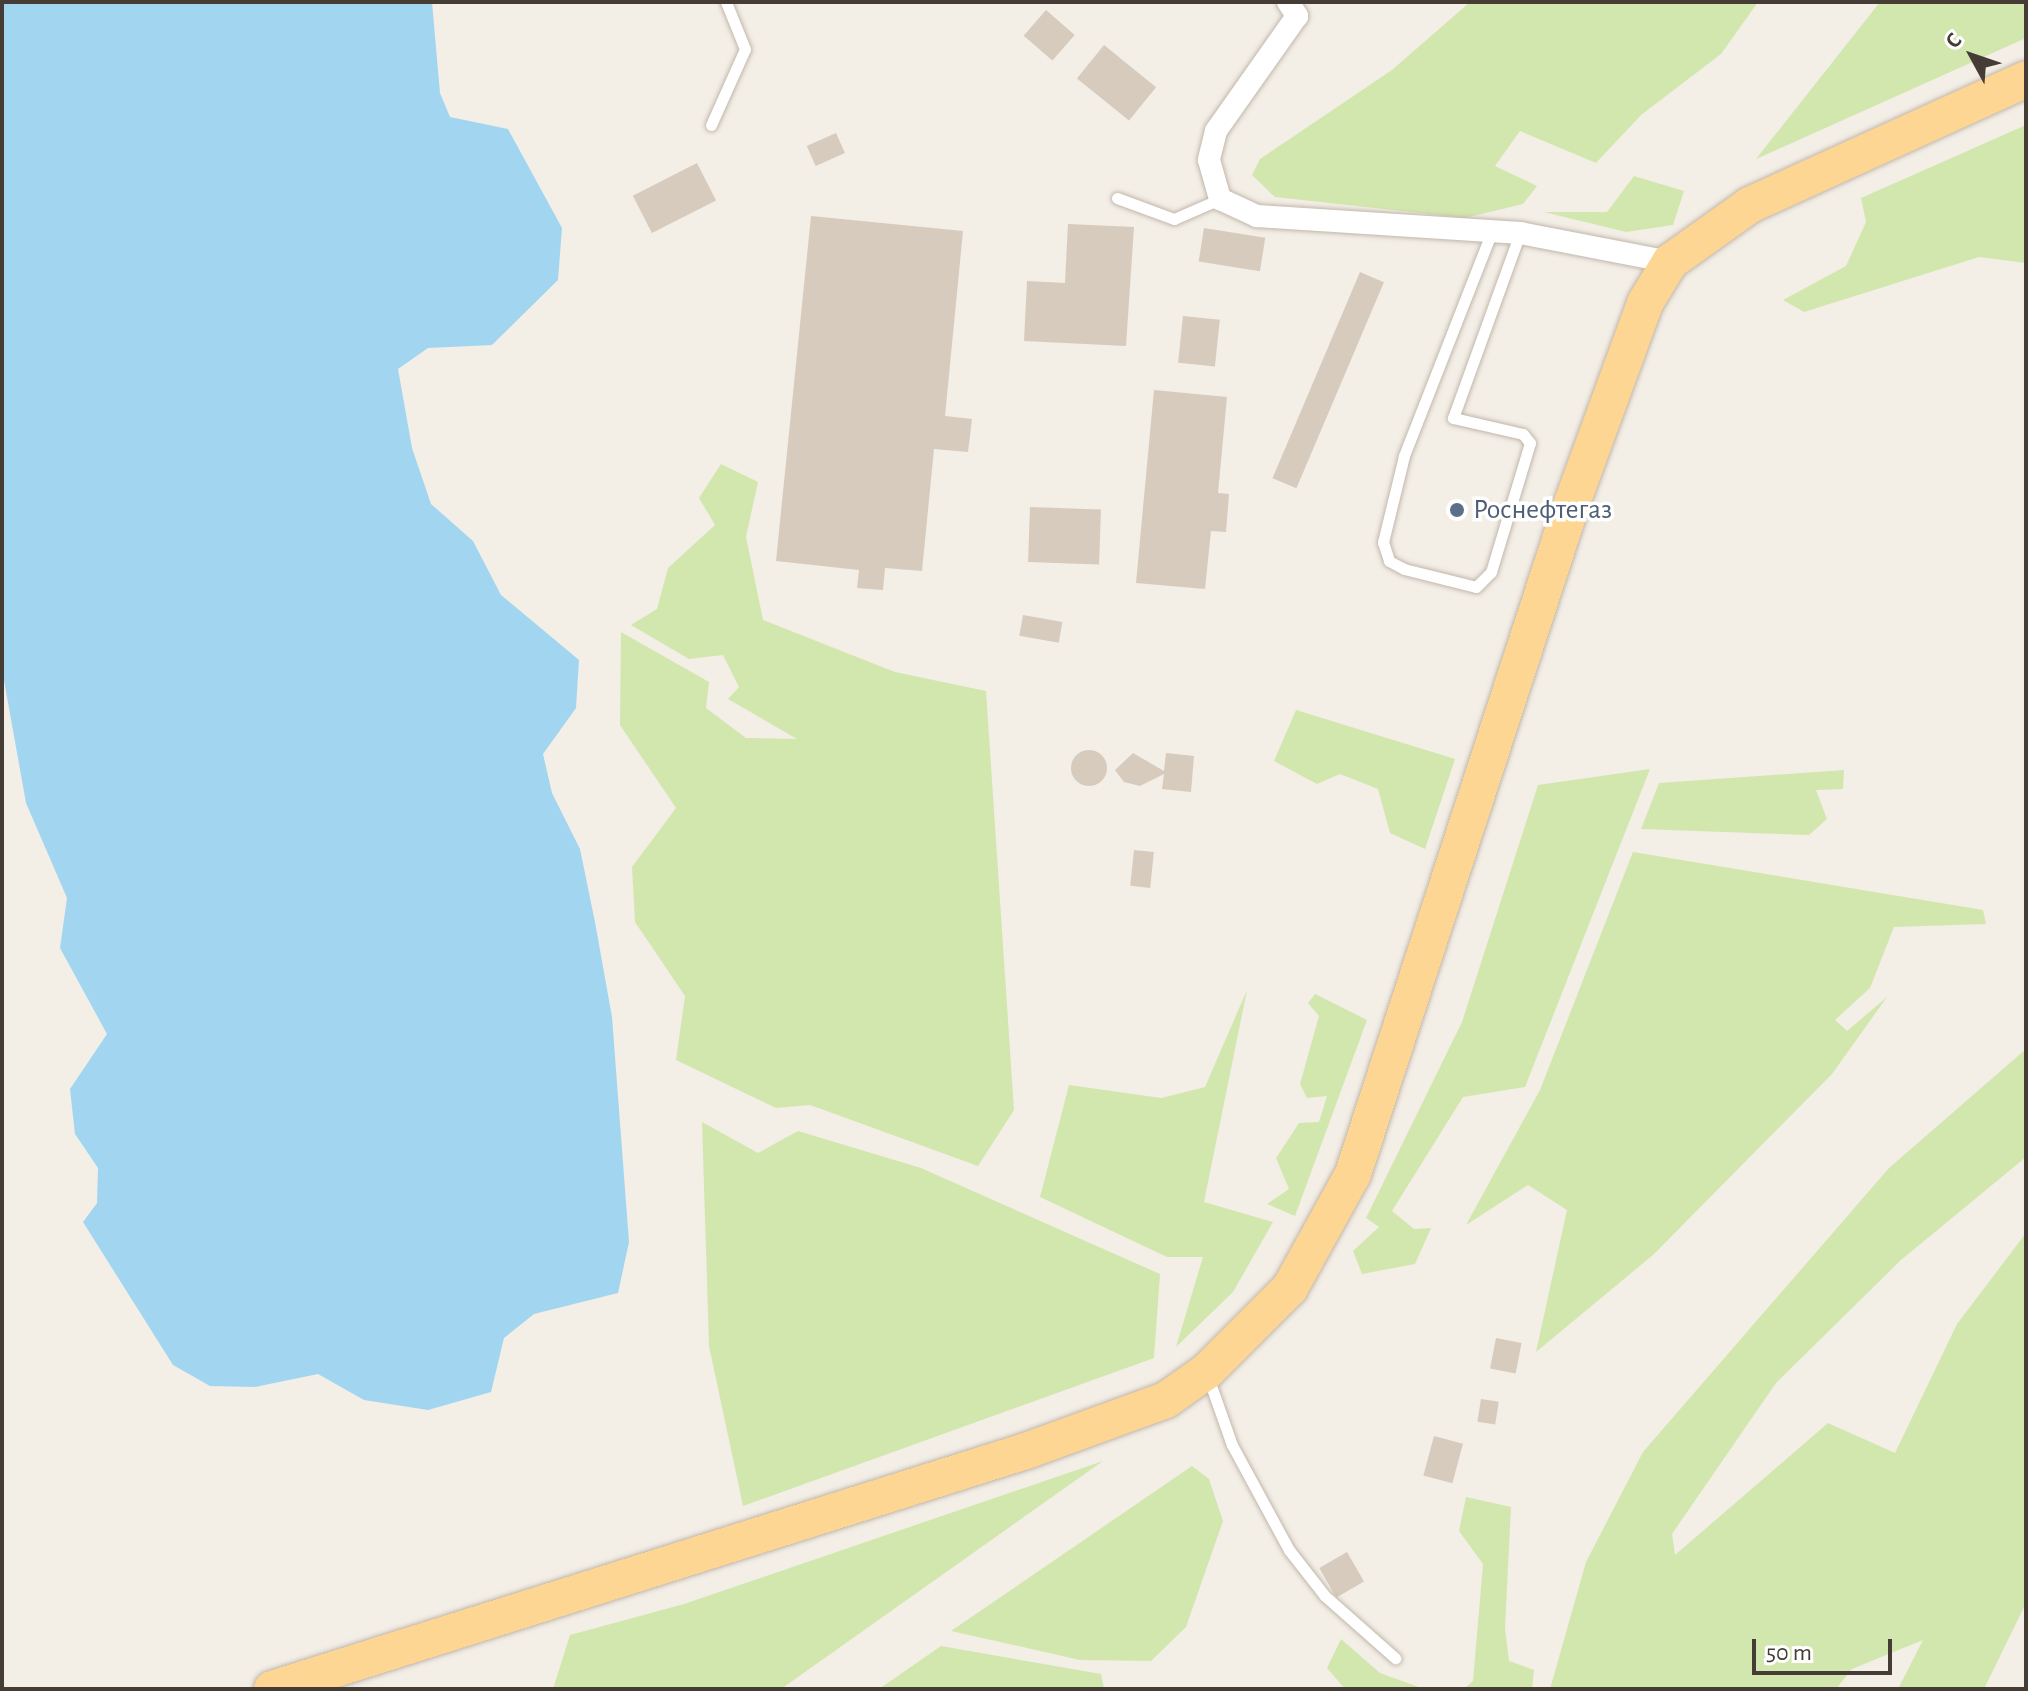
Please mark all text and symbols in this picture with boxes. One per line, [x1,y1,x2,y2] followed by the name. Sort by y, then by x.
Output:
[1932,16,2012,96] north arrow
[1941,29,1966,52] text: С
[1473,493,1612,527] place label: Роснефтегаз
[1448,501,1466,519] marker: Роснефтегаз
[1756,1623,1896,1673] scale bar
[1766,1641,1812,1665] text: 50 m

